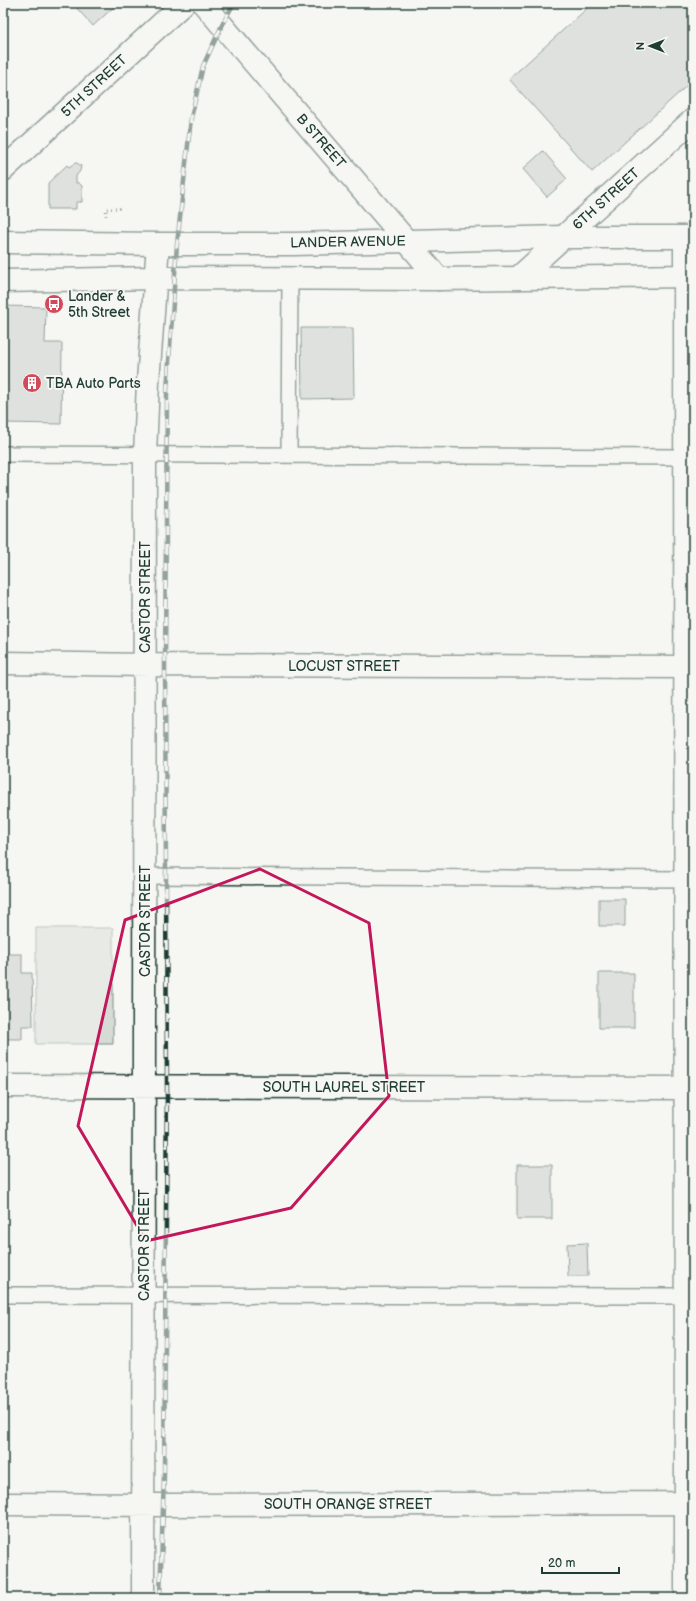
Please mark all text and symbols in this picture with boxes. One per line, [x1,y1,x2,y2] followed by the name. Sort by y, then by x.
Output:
[630,26,670,66] north arrow
[634,42,647,50] text: N
[58,51,131,121] street label: 5TH STREET
[293,110,350,172] street label: B STREET
[569,164,643,233] street label: 6TH STREET
[290,232,406,252] street label: LANDER AVENUE
[68,288,131,321] place label: Lander & 5th Street
[43,293,65,315] bus stop icon: Lander & 5th Street
[21,372,43,394] building icon: TBA Auto Parts
[46,375,141,392] place label: TBA Auto Parts
[137,541,154,653] street label: CASTOR STREET
[288,658,401,675] street label: LOCUST STREET
[137,865,154,977] street label: CASTOR STREET
[263,1079,426,1096] street label: SOUTH LAUREL STREET
[136,1189,153,1301] street label: CASTOR STREET
[264,1496,433,1513] street label: SOUTH ORANGE STREET
[542,1549,619,1575] scale bar
[548,1556,575,1571] text: 20 m

